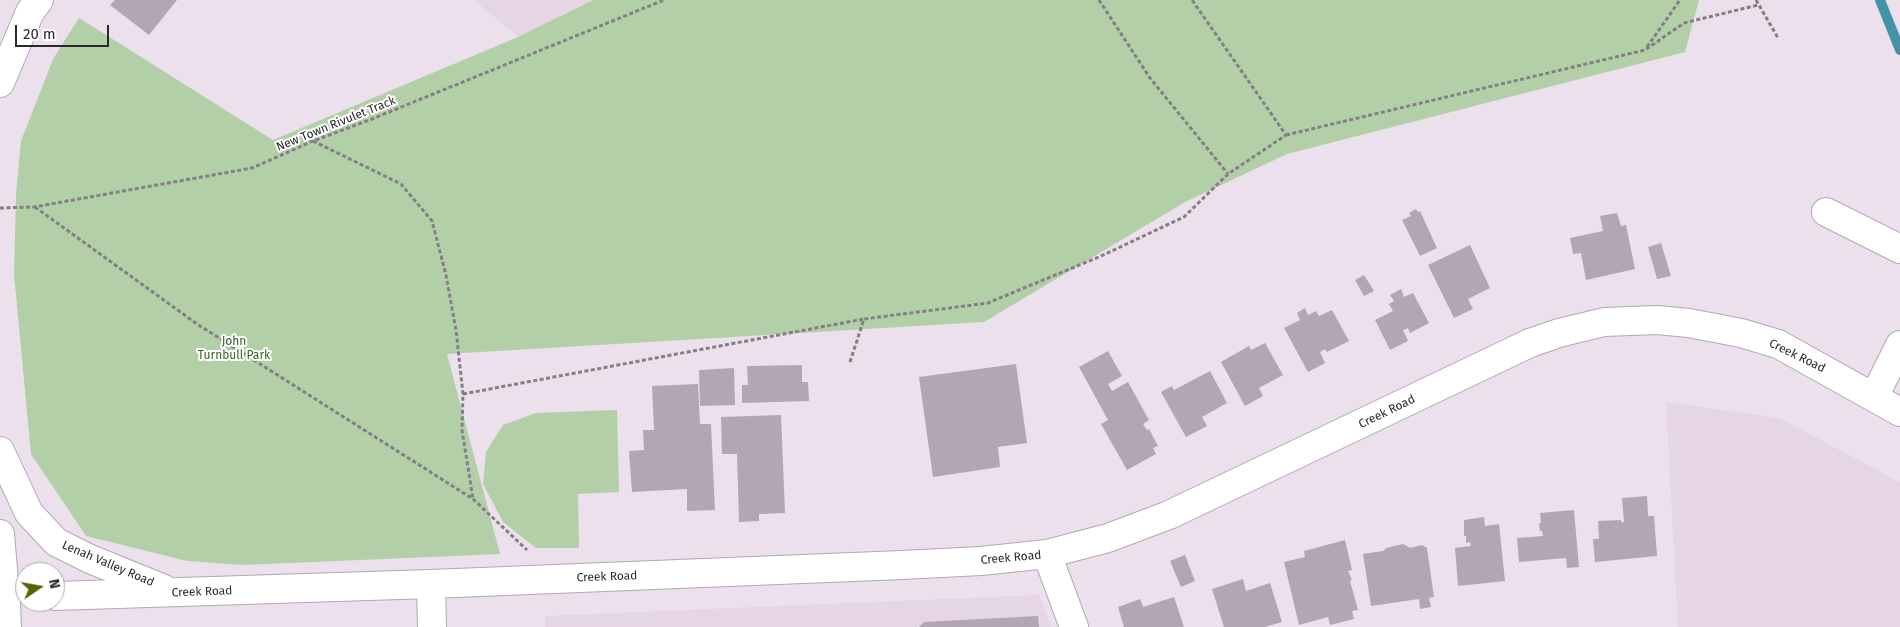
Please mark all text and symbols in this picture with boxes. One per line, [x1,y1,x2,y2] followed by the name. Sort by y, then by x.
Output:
[18,15,111,47] scale bar
[23,25,56,43] text: 20 m
[274,93,398,155] street label: New Town Rivulet Track
[198,335,270,363] park label: John Turnbull Park
[1766,336,1828,376] street label: Creek Road
[1356,392,1418,432] street label: Creek Road
[60,538,156,590] street label: Lenah Valley Road
[980,548,1042,568] street label: Creek Road
[15,562,65,612] north arrow
[576,569,638,585] street label: Creek Road
[45,578,63,590] text: N
[171,584,233,600] street label: Creek Road

